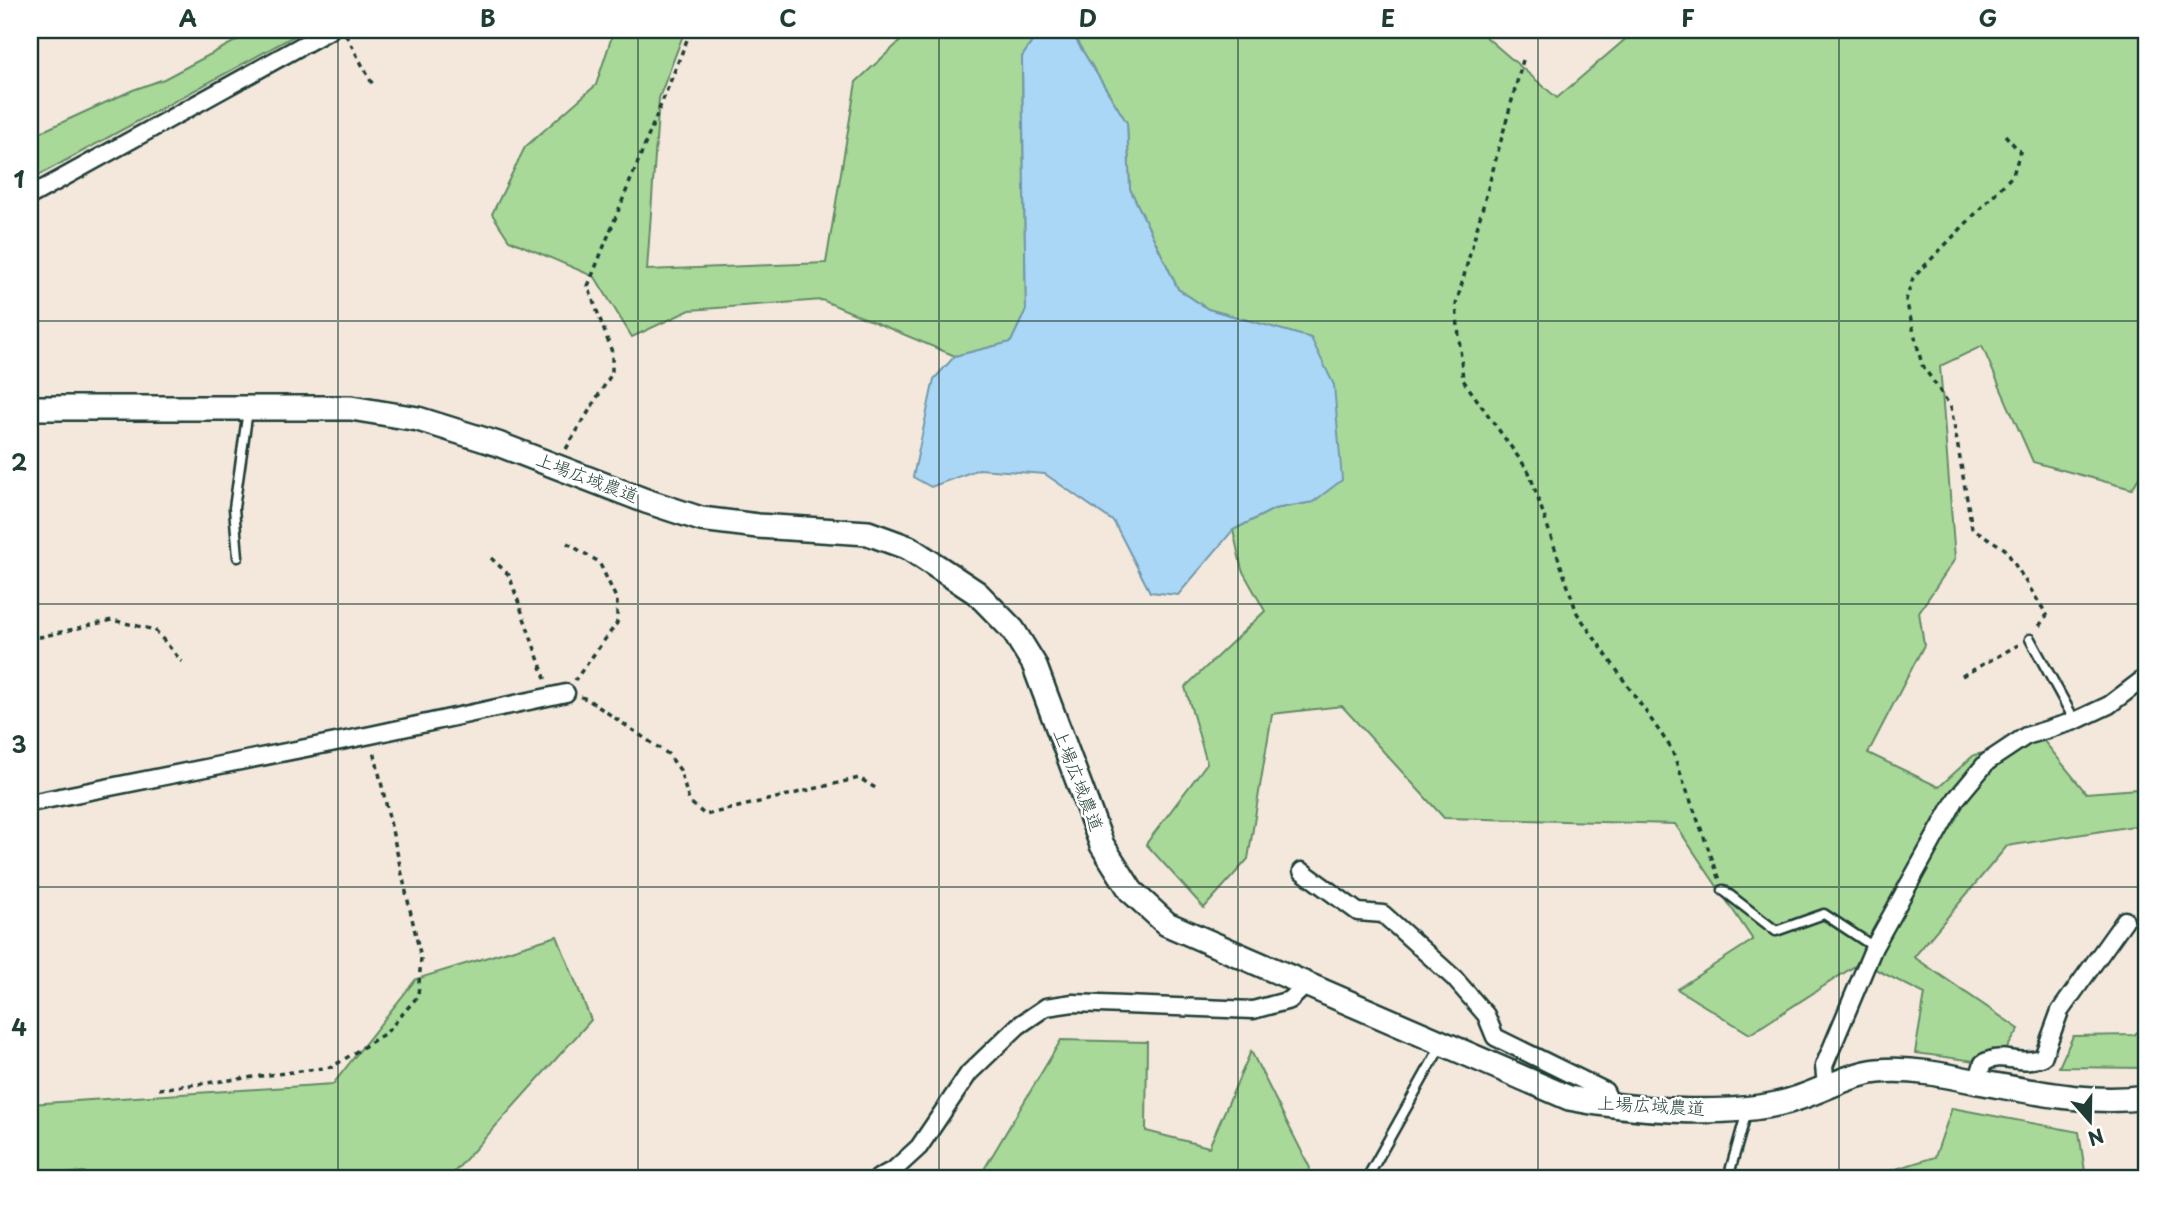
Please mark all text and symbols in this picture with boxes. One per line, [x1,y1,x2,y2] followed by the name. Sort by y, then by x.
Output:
[179,0,197,35] text: A
[480,0,496,35] text: B
[779,0,797,35] text: C
[1079,0,1097,35] text: D
[1381,0,1395,35] text: E
[1681,0,1695,35] text: F
[1979,0,1997,35] text: G
[14,161,25,196] text: 1
[11,444,27,479] text: 2
[532,445,643,509] street label: 上場広域農道
[1047,724,1111,835] street label: 上場広域農道
[11,726,27,761] text: 3
[11,1009,27,1044] text: 4
[2054,1086,2124,1156] north arrow
[1596,1088,1706,1121] street label: 上場広域農道
[2084,1122,2108,1154] text: N

